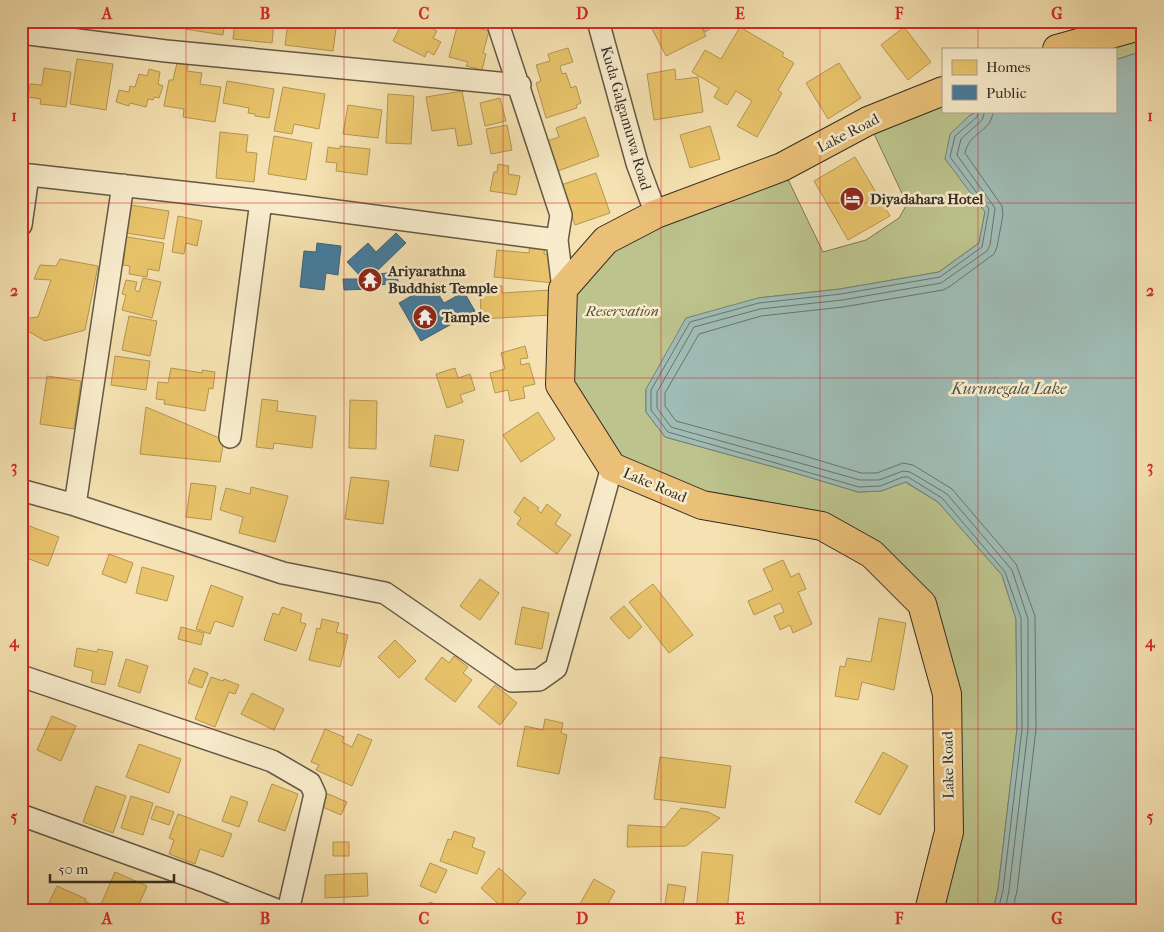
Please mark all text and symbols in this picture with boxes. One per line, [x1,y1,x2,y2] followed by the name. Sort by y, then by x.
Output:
[101,4,113,23] text: A
[260,4,270,23] text: B
[419,4,430,23] text: C
[576,4,588,23] text: D
[735,4,745,23] text: E
[894,4,904,23] text: F
[1051,4,1063,23] text: G
[597,44,655,193] street label: Kuda Galgamuwa Road
[942,48,1116,112] legend
[986,58,1031,76] text: Homes
[986,84,1027,102] text: Public
[11,106,17,125] text: 1
[1147,106,1153,125] text: 1
[814,109,883,156] street label: Lake Road
[839,186,865,212] hotel icon: Diyadahara Hotel
[870,190,984,208] place label: Diyadahara Hotel
[387,262,498,297] place label: Ariyarathna Buddhist Temple
[357,267,383,293] temple icon: Ariyarathna Buddhist Temple
[10,281,18,300] text: 2
[1146,281,1154,300] text: 2
[584,302,659,320] park label: Reservation
[412,304,438,330] temple icon: Tample
[441,308,490,326] place label: Tample
[950,379,1067,398] water label: Kurunegala Lake
[11,457,17,477] text: 3
[1147,457,1153,477] text: 3
[620,464,690,507] street label: Lake Road
[8,632,20,652] text: 4
[1144,632,1156,652] text: 4
[938,730,958,799] street label: Lake Road
[11,807,18,826] text: 5
[1147,807,1154,826] text: 5
[50,852,174,884] scale bar
[58,860,89,878] text: 50 m
[101,909,113,928] text: A
[260,909,270,928] text: B
[419,909,430,928] text: C
[576,909,588,928] text: D
[735,909,745,928] text: E
[894,909,904,928] text: F
[1051,909,1063,928] text: G

